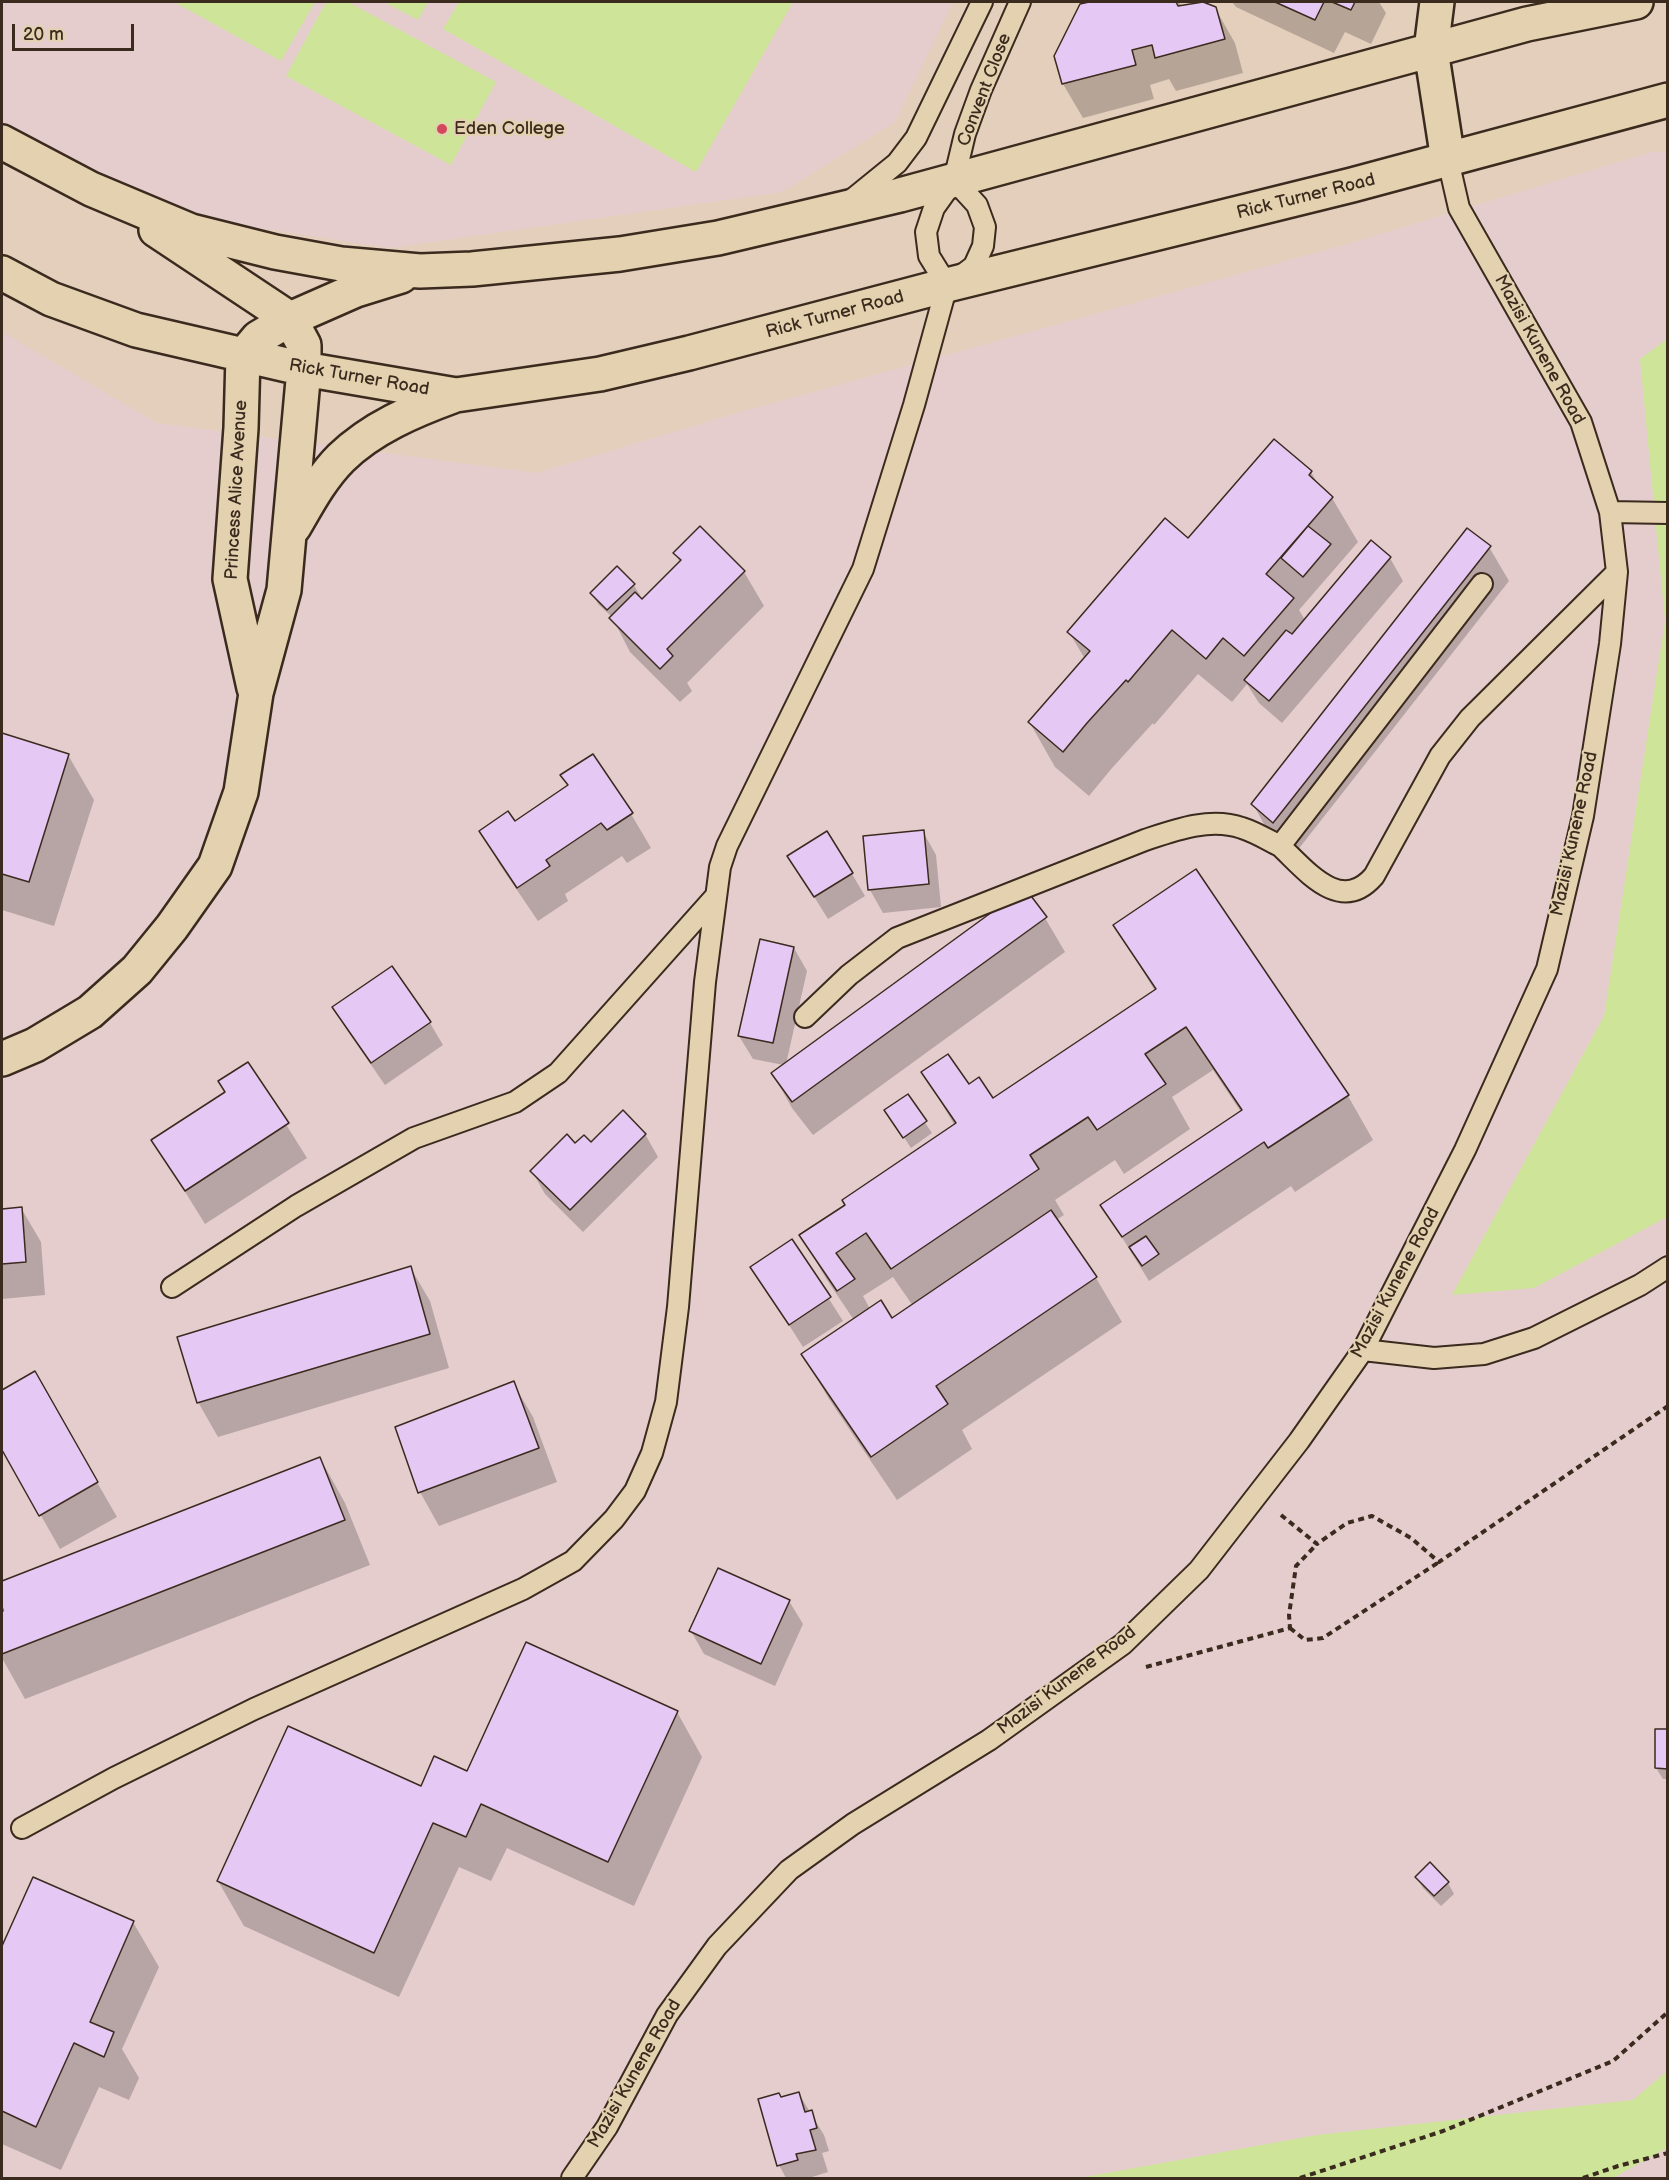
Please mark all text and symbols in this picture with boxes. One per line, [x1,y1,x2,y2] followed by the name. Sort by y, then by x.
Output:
[15,12,136,50] scale bar
[23,24,64,45] text: 20 m
[954,30,1016,150] street label: Convent Close
[454,118,565,140] place label: Eden College
[435,122,449,136] marker: Eden College
[1235,169,1377,225] street label: Rick Turner Road
[1489,271,1589,429] street label: Mazisi Kunene Road
[764,286,906,344] street label: Rick Turner Road
[287,355,431,401] street label: Rick Turner Road
[222,400,252,580] street label: Princess Alice Avenue
[1547,750,1603,918] street label: Mazisi Kunene Road
[1347,1204,1445,1362] street label: Mazisi Kunene Road
[993,1622,1141,1740] street label: Mazisi Kunene Road
[584,1996,686,2152] street label: Mazisi Kunene Road

